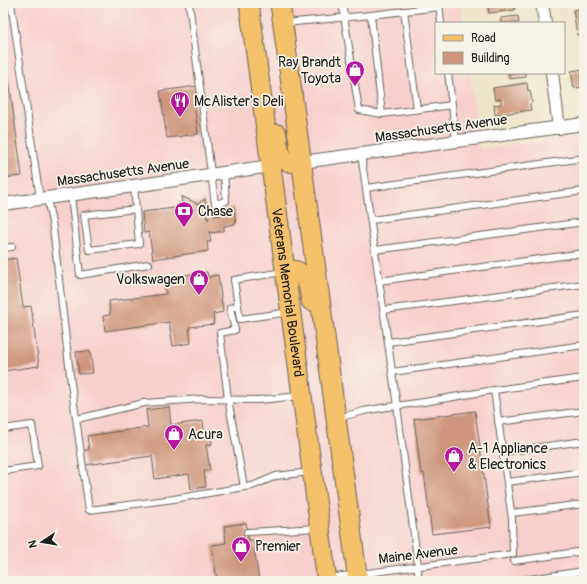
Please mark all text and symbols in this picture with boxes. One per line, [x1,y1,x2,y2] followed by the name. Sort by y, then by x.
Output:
[435,22,565,74] legend
[471,31,496,46] text: Road
[471,51,510,66] text: Building
[278,54,341,87] place label: Ray Brandt Toyota
[344,59,366,87] shop icon: Ray Brandt Toyota
[169,90,191,118] restaurant icon: McAlister's Deli
[194,93,284,110] place label: McAlister's Deli
[374,111,508,146] street label: Massachusetts Avenue
[56,155,190,190] street label: Massachusetts Avenue
[173,200,195,228] bank icon: Chase
[198,203,233,220] place label: Chase
[268,207,307,378] street label: Veterans Memorial Boulevard
[188,268,210,296] shop icon: Volkswagen
[116,271,185,288] place label: Volkswagen
[163,423,185,451] shop icon: Acura
[188,426,223,443] place label: Acura
[468,440,548,473] place label: A-1 Appliance & Electronics
[443,445,465,473] shop icon: A-1 Appliance & Electronics
[22,522,62,562] north arrow
[230,535,252,563] shop icon: Premier
[25,538,40,549] text: N
[255,538,301,555] place label: Premier
[377,541,459,568] street label: Maine Avenue

